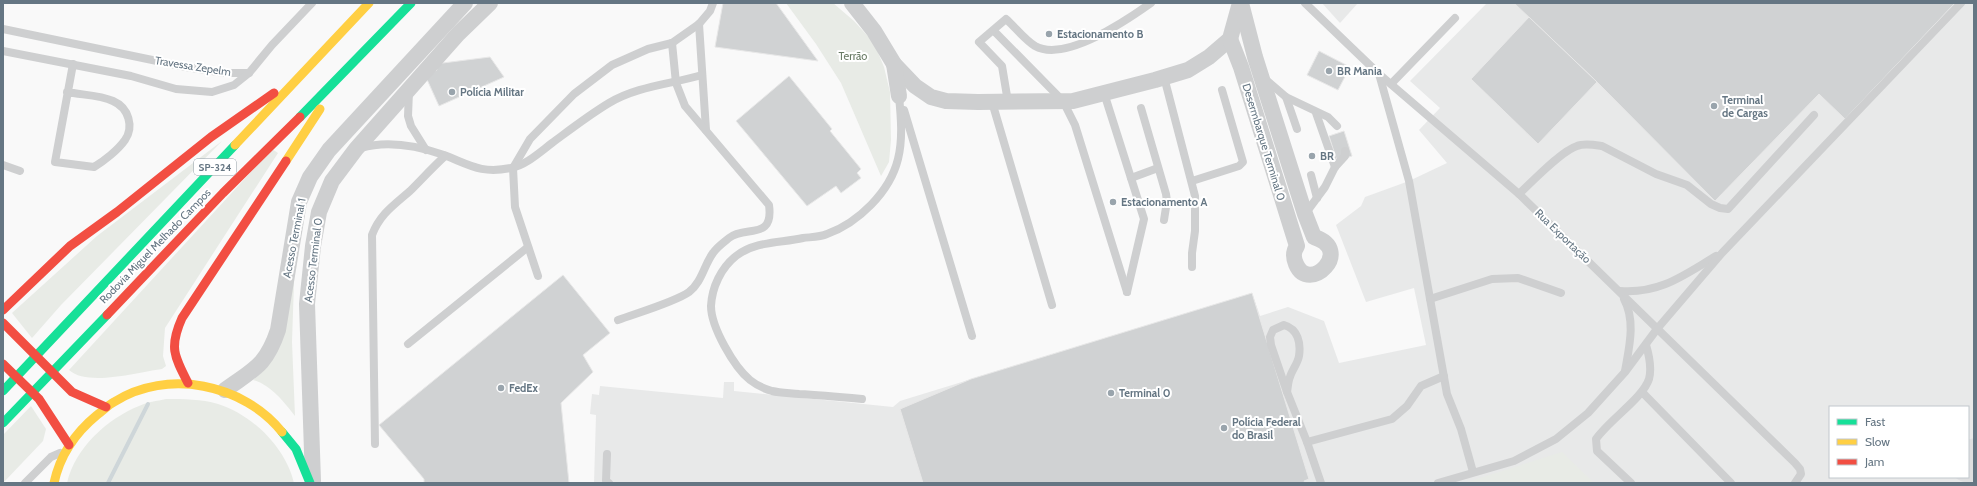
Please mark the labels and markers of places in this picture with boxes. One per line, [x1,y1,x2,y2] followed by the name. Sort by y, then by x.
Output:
[1057,27,1143,41] place label: Estacionamento B
[1044,29,1054,39] marker: Estacionamento B
[1337,64,1383,78] place label: BR Mania
[1324,66,1334,76] marker: BR Mania
[460,85,524,99] place label: Polícia Militar
[447,87,457,97] marker: Polícia Militar
[1722,93,1768,120] place label: Terminal de Cargas
[1709,101,1719,111] marker: Terminal de Cargas
[1320,149,1334,163] place label: BR
[1307,151,1317,161] marker: BR
[1121,195,1207,209] place label: Estacionamento A
[1108,197,1118,207] marker: Estacionamento A
[509,381,538,395] place label: FedEx
[496,383,506,393] marker: FedEx
[1119,386,1171,400] place label: Terminal 0
[1106,388,1116,398] marker: Terminal 0
[1232,415,1301,442] place label: Polícia Federal do Brasil
[1219,423,1229,433] marker: Polícia Federal do Brasil

